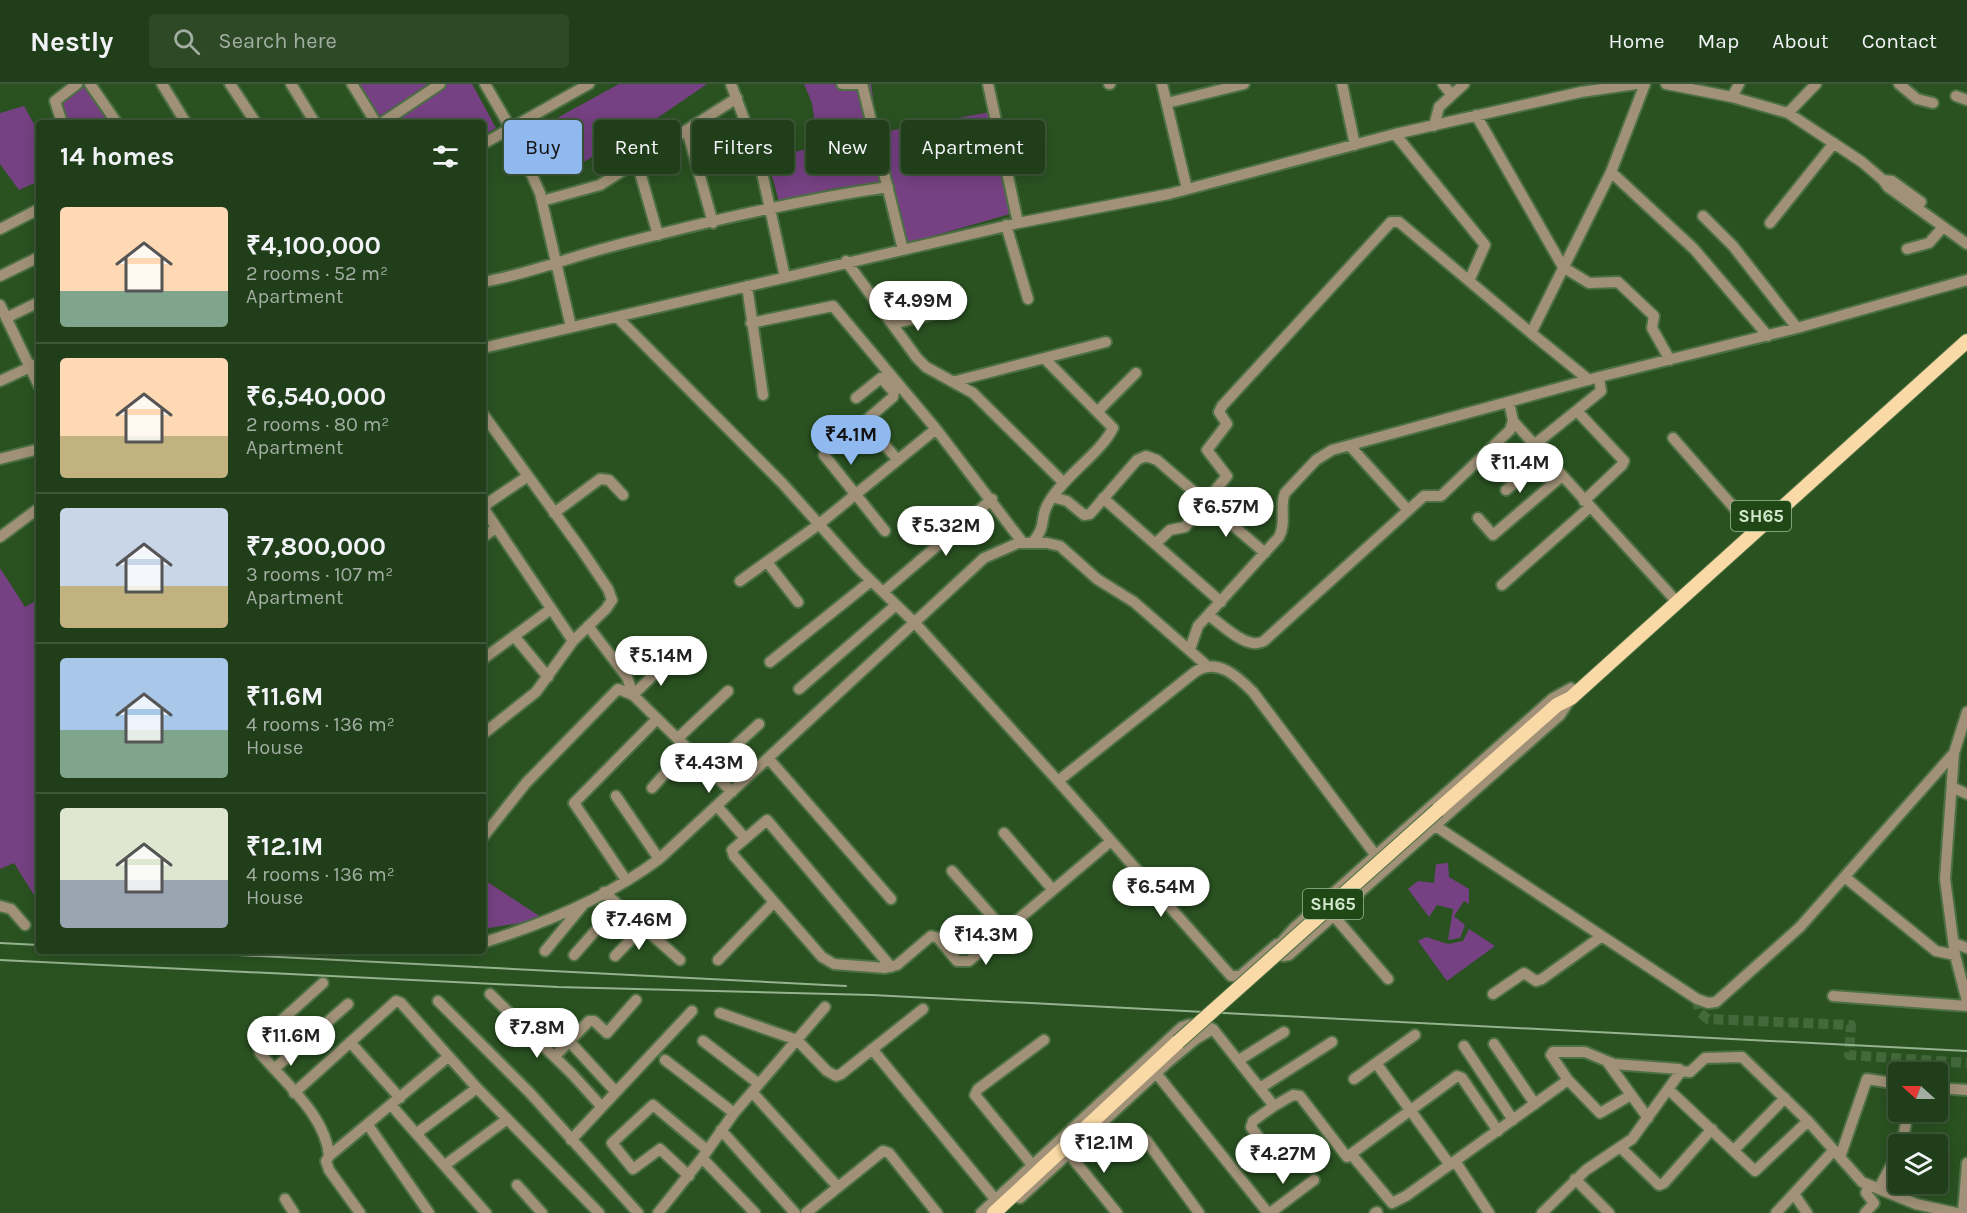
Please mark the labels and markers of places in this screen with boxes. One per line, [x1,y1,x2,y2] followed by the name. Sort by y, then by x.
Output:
[869,281,967,332] pin: ₹4.99M
[809,415,893,466] pin: ₹4.1M
[1471,443,1569,494] pin: ₹11.4M
[1177,487,1275,538] pin: ₹6.57M
[897,506,995,557] pin: ₹5.32M
[612,636,710,687] pin: ₹5.14M
[660,743,758,794] pin: ₹4.43M
[1112,867,1210,918] pin: ₹6.54M
[590,900,688,951] pin: ₹7.46M
[937,915,1035,966] pin: ₹14.3M
[495,1008,579,1059] pin: ₹7.8M
[242,1016,340,1067] pin: ₹11.6M
[1055,1123,1153,1174] pin: ₹12.1M
[1234,1134,1332,1185] pin: ₹4.27M

